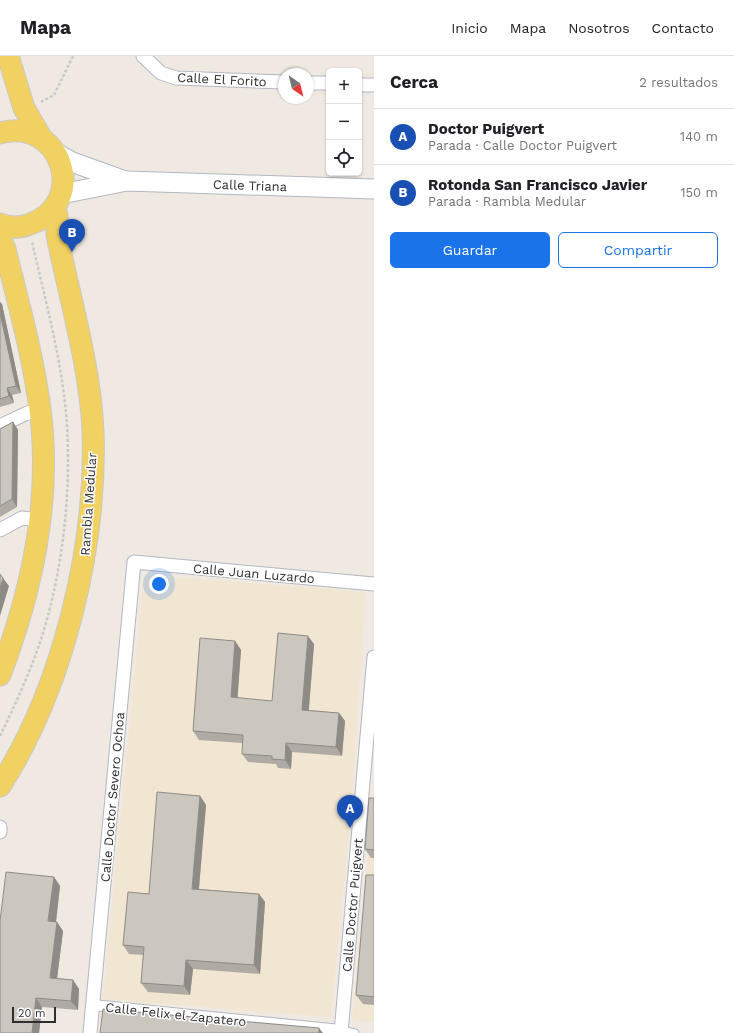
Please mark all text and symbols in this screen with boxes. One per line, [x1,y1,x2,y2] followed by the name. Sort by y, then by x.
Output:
[20,16,71,39] text: Mapa
[451,20,488,36] text: Inicio
[510,20,546,36] text: Mapa
[568,20,630,36] text: Nosotros
[652,20,714,36] text: Contacto
[278,68,314,104] north arrow
[326,68,362,176] map controls
[326,68,362,104] button: +
[177,70,267,89] street label: Calle El Forito
[390,72,438,92] text: Cerca
[639,75,718,90] text: 2 resultados
[326,104,362,140] button: −
[428,120,544,138] text: Doctor Puigvert
[399,129,407,144] text: A
[680,129,718,144] text: 140 m
[428,138,617,153] text: Parada · Calle Doctor Puigvert
[326,140,362,176] button: locate
[428,176,647,194] text: Rotonda San Francisco Javier
[213,177,288,194] street label: Calle Triana
[399,185,407,200] text: B
[680,185,718,200] text: 150 m
[428,194,586,209] text: Parada · Rambla Medular
[59,219,85,252] pin: B
[390,232,550,268] button: Guardar
[558,232,718,268] button: Compartir
[77,452,100,556] street label: Rambla Medular
[193,561,316,586] street label: Calle Juan Luzardo
[149,574,169,594] your location
[98,711,127,883] street label: Calle Doctor Severo Ochoa
[337,795,363,828] pin: A
[339,837,366,973] street label: Calle Doctor Puigvert
[105,1000,247,1029] street label: Calle Felix el Zapatero
[12,1005,56,1024] scale bar
[18,1007,46,1020] text: 20 m

